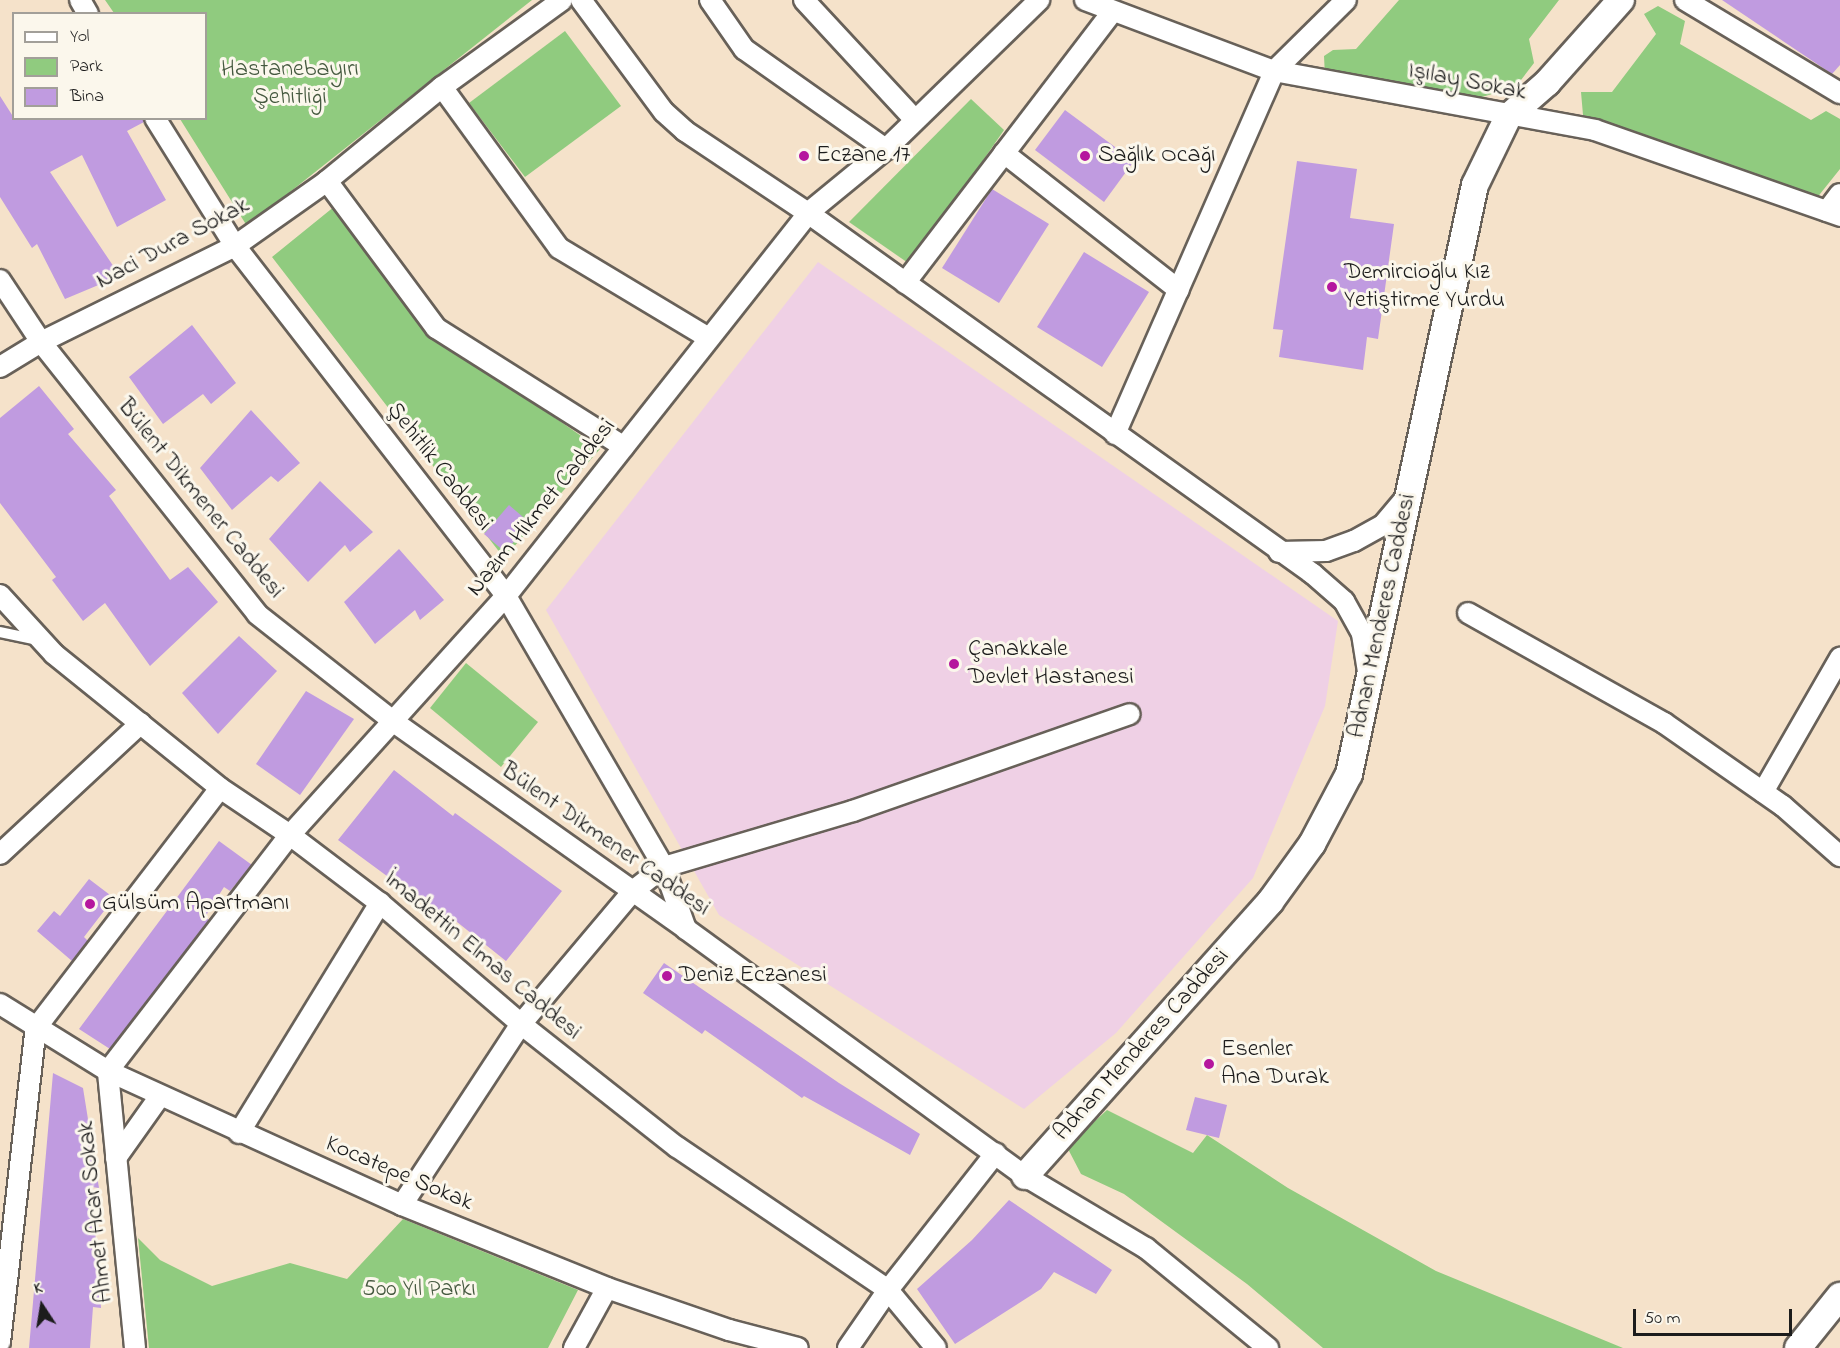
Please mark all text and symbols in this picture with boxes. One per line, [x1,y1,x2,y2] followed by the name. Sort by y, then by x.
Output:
[12,12,207,120] legend
[70,24,90,50] text: Yol
[70,54,103,80] text: Park
[221,56,359,112] park label: Hastanebayırı Şehitliği
[1406,56,1528,108] street label: Işılay Sokak
[70,84,104,110] text: Bina
[816,142,910,170] place label: Eczane 17
[1098,142,1216,170] place label: Sağlık Ocağı
[1076,147,1094,165] marker: Sağlık Ocağı
[797,149,811,163] marker: Eczane 17
[92,192,254,296] street label: Naci Dura Sokak
[1344,259,1505,315] place label: Demircioğlu Kız Yetiştirme Yurdu
[1325,280,1339,294] marker: Demircioğlu Kız Yetiştirme Yurdu
[111,393,289,605] street label: Bülent Dikmener Caddesi
[380,397,498,537] street label: Şehitlik Caddesi
[461,413,623,603] street label: Nazım Hikmet Caddesi
[1343,491,1423,741] street label: Adnan Menderes Caddesi
[968,636,1134,692] place label: Çanakkale Devlet Hastanesi
[945,655,963,673] marker: Çanakkale Devlet Hastanesi
[495,757,715,923] street label: Bülent Dikmener Caddesi
[378,865,586,1047] street label: İmadettin Elmas Caddesi
[102,890,289,918] place label: Gülsüm Apartmanı
[83,897,97,911] marker: Gülsüm Apartmanı
[1048,943,1236,1147] street label: Adnan Menderes Caddesi
[679,962,827,990] place label: Deniz Eczanesi
[660,969,674,983] marker: Deniz Eczanesi
[1221,1036,1329,1092] place label: Esenler Ana Durak
[1202,1057,1216,1071] marker: Esenler Ana Durak
[72,1120,120,1304] street label: Ahmet Acar Sokak
[321,1130,477,1218] street label: Kocatepe Sokak
[12,1276,72,1336] north arrow
[32,1276,45,1301] text: K
[362,1276,476,1304] park label: 500 Yıl Parkı
[1636,1297,1795,1335] scale bar
[1644,1306,1681,1332] text: 50 m

